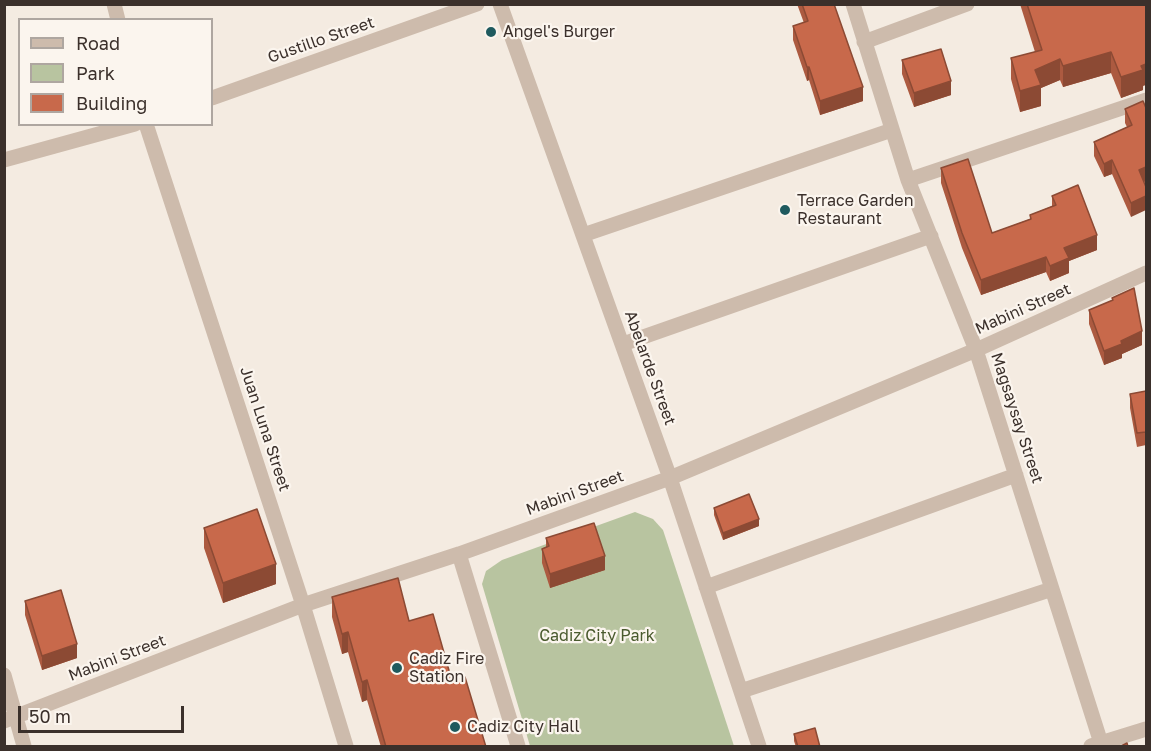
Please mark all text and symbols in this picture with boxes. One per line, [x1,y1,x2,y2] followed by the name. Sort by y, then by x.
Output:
[265,13,377,67] street label: Gustillo Street
[18,18,213,126] legend
[503,22,615,42] place label: Angel's Burger
[484,25,498,39] marker: Angel's Burger
[76,32,120,54] text: Road
[76,62,115,84] text: Park
[76,92,147,114] text: Building
[797,191,913,229] place label: Terrace Garden Restaurant
[778,203,792,217] marker: Terrace Garden Restaurant
[972,279,1074,339] street label: Mabini Street
[620,308,680,428] street label: Abelarde Street
[987,350,1047,486] street label: Magsaysay Street
[236,364,294,494] street label: Juan Luna Street
[524,466,626,520] street label: Mabini Street
[539,626,655,646] park label: Cadiz City Park
[66,631,168,685] street label: Mabini Street
[409,649,484,687] place label: Cadiz Fire Station
[390,661,404,675] marker: Cadiz Fire Station
[21,694,188,732] scale bar
[29,705,71,727] text: 50 m
[467,717,579,737] place label: Cadiz City Hall
[448,720,462,734] marker: Cadiz City Hall

